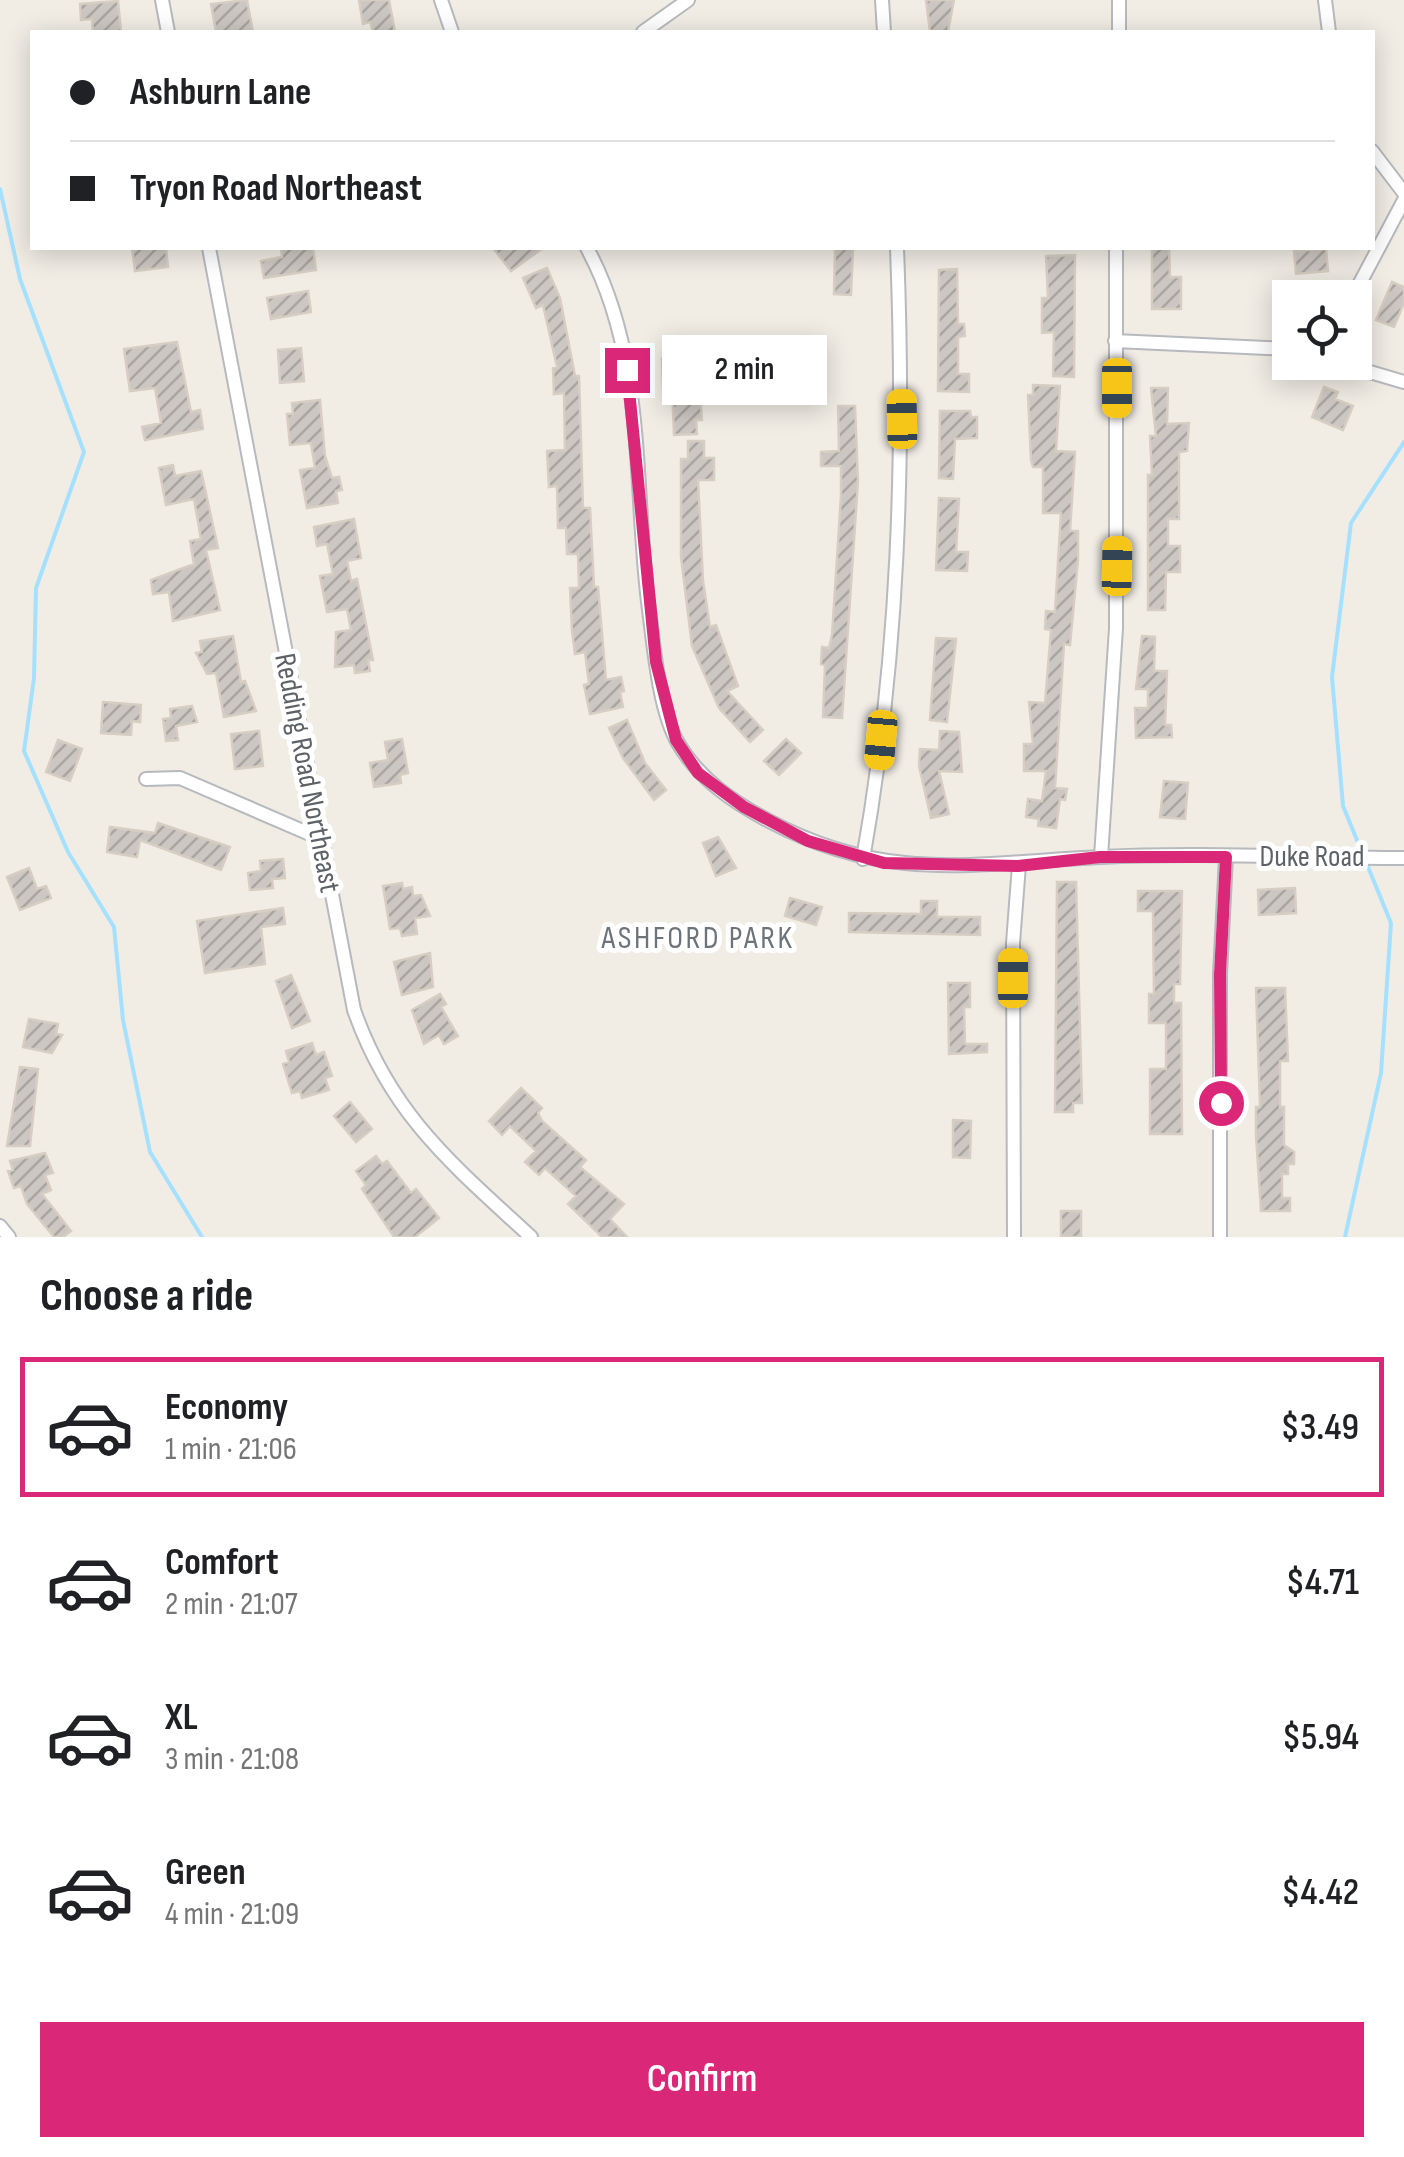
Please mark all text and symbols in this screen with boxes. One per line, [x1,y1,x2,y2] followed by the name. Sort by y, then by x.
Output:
[130,70,311,115] text: Ashburn Lane
[130,166,422,211] text: Tryon Road Northeast
[1272,280,1372,380] map controls
[1272,280,1372,380] button: locate
[662,335,827,405] callout: 2 min
[605,348,650,393] route end
[715,350,774,389] text: 2 min
[1102,358,1132,418] car
[886,389,918,449] car
[1101,536,1133,596] car
[266,650,348,896] street label: Redding Road Northeast
[863,709,899,771] car
[1259,839,1365,875] street label: Duke Road
[600,919,795,958] district label: ASHFORD PARK
[998,948,1028,1008] car
[1199,1081,1244,1126] route start
[40,1269,253,1324] text: Choose a ride
[45,1382,135,1472] icon: car
[165,1385,288,1430] text: Economy
[1281,1405,1359,1450] text: $3.49
[165,1430,297,1469] text: 1 min · 21:06
[45,1537,135,1627] icon: car
[165,1540,279,1585] text: Comfort
[1286,1560,1359,1605] text: $4.71
[165,1585,298,1624] text: 2 min · 21:07
[45,1692,135,1782] icon: car
[165,1695,198,1740] text: XL
[1282,1715,1359,1760] text: $5.94
[165,1740,299,1779] text: 3 min · 21:08
[45,1847,135,1937] icon: car
[165,1850,246,1895] text: Green
[1281,1870,1359,1915] text: $4.42
[165,1895,299,1934] text: 4 min · 21:09
[40,2022,1364,2137] button: Confirm

